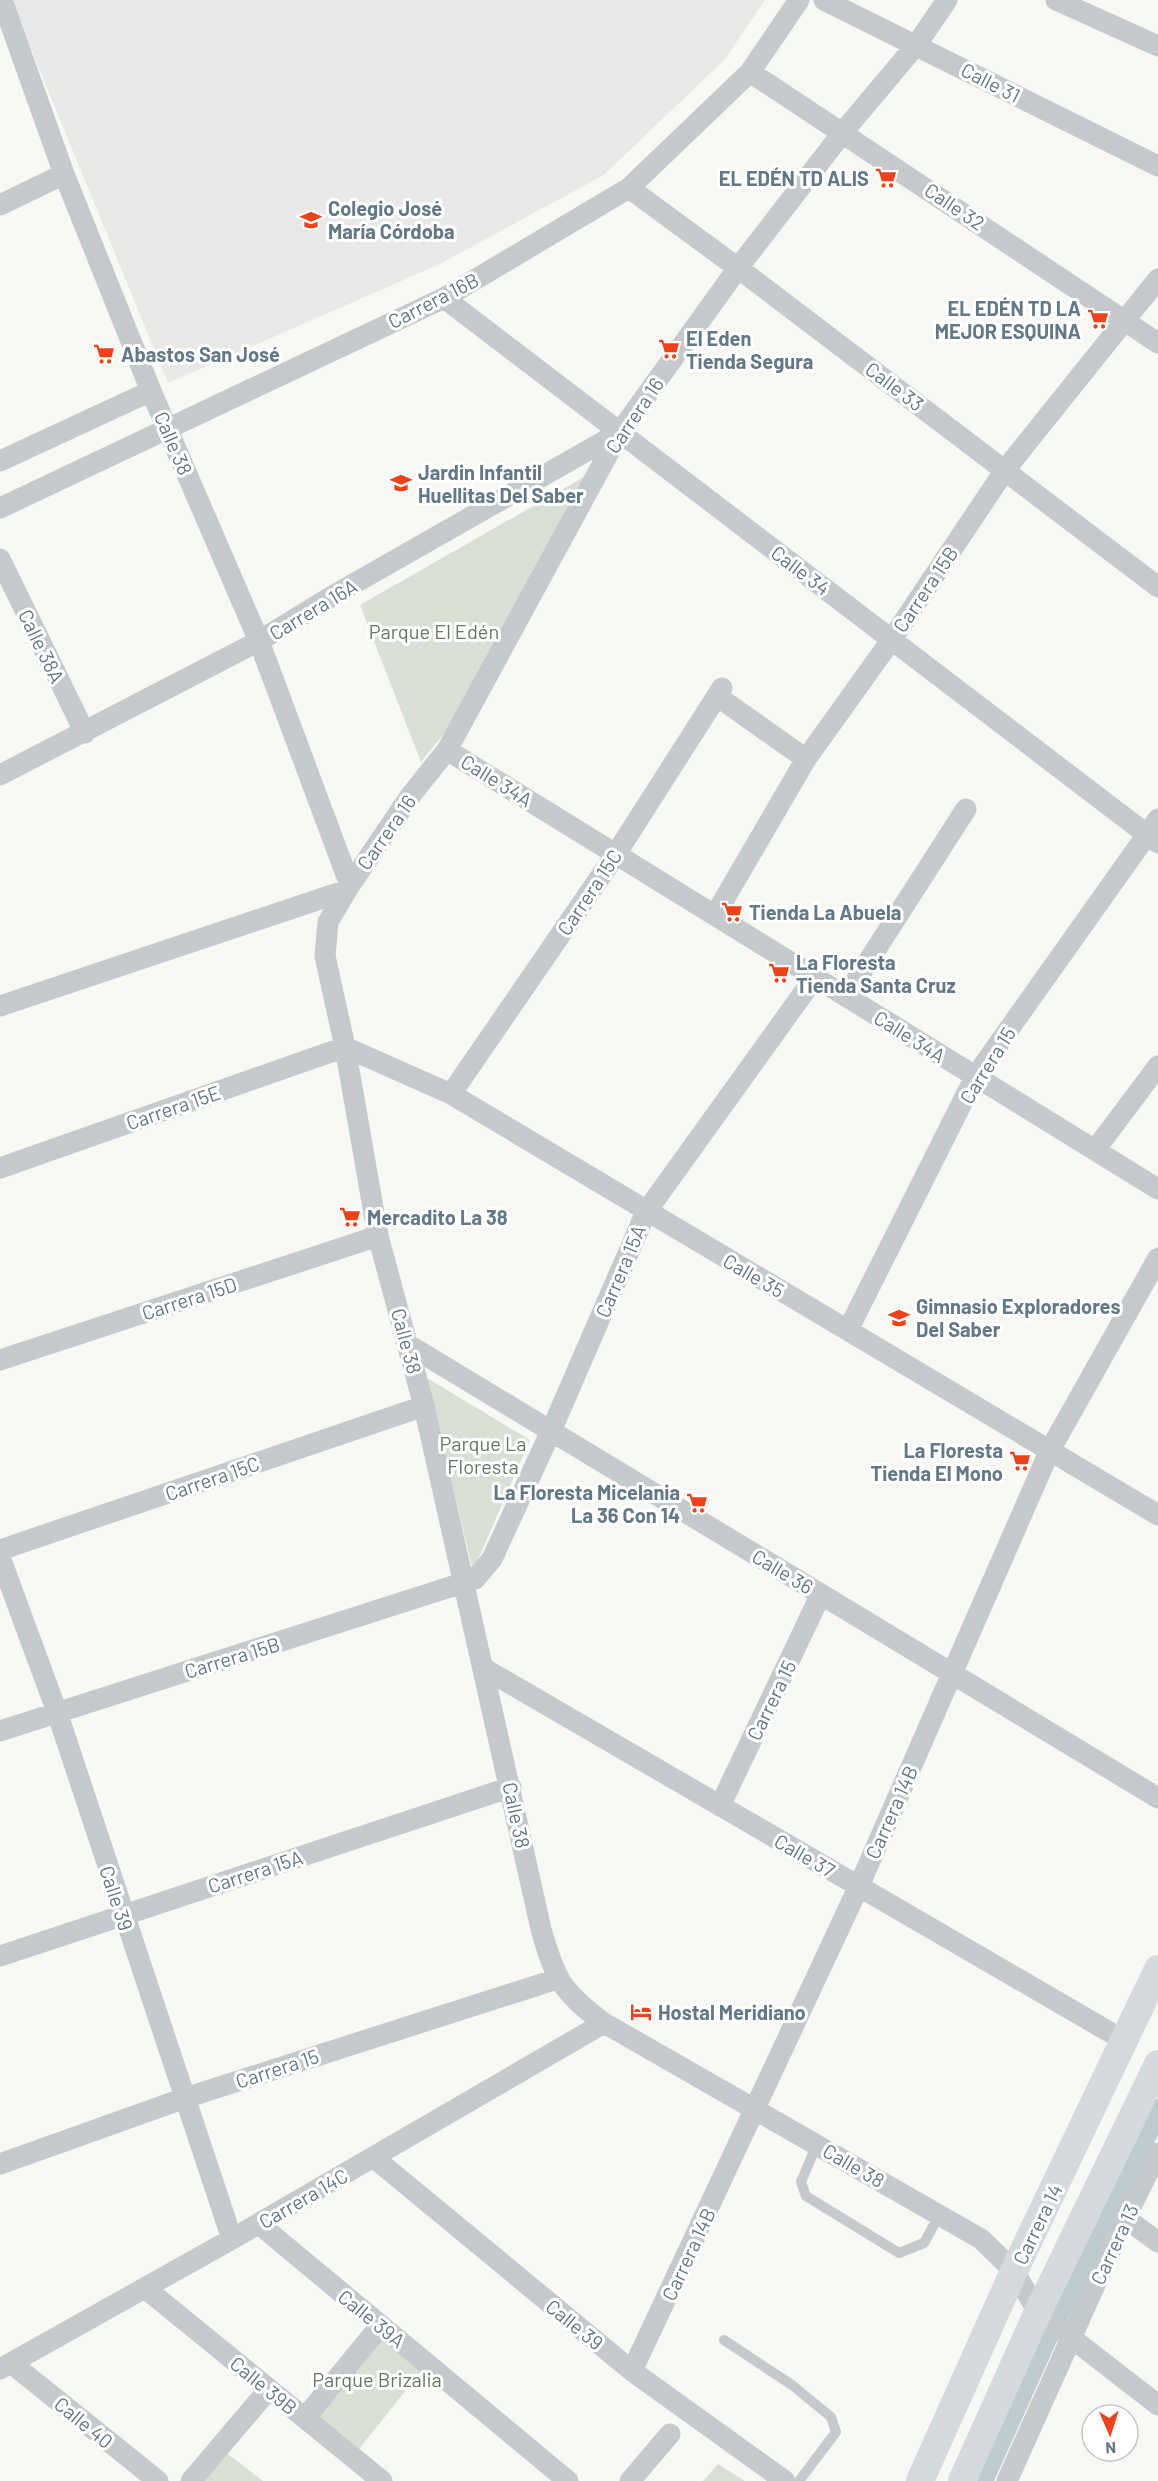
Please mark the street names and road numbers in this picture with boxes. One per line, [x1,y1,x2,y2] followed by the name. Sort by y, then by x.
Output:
[957,57,1025,107] street label: Calle 31
[920,177,990,235] street label: Calle 32
[384,267,482,333] street label: Carrera 16B
[861,356,929,416] street label: Calle 33
[600,373,668,457] street label: Carrera 16
[150,408,198,478] street label: Calle 38
[767,540,835,600] street label: Calle 34
[887,541,963,637] street label: Carrera 15B
[265,573,361,645] street label: Carrera 16A
[14,605,70,687] street label: Calle 38A
[457,749,537,811] street label: Calle 34A
[351,790,421,874] street label: Carrera 16
[552,845,626,939] street label: Carrera 15C
[870,1005,950,1067] street label: Calle 34A
[954,1022,1020,1108] street label: Carrera 15
[123,1080,223,1134] street label: Carrera 15E
[590,1221,650,1321] street label: Carrera 15A
[719,1248,789,1302] street label: Calle 35
[138,1271,240,1325] street label: Carrera 15D
[387,1306,427,1376] street label: Calle 38
[162,1451,262,1505] street label: Carrera 15C
[748,1544,818,1598] street label: Calle 36
[181,1631,283,1683] street label: Carrera 15B
[741,1656,801,1744] street label: Carrera 15
[860,1762,922,1862] street label: Carrera 14B
[498,1780,536,1850] street label: Calle 38
[770,1828,840,1882] street label: Calle 37
[205,1844,305,1898] street label: Carrera 15A
[95,1863,139,1933] street label: Calle 39
[232,2043,322,2093] street label: Carrera 15
[819,2138,889,2192] street label: Calle 38
[254,2163,352,2233] street label: Carrera 14C
[1007,2180,1067,2268] street label: Carrera 14
[1085,2200,1143,2288] street label: Carrera 13
[656,2204,720,2304] street label: Carrera 14B
[334,2284,410,2352] street label: Calle 39A
[541,2294,609,2354] street label: Calle 39
[226,2351,302,2419] street label: Calle 39B
[50,2391,118,2453] street label: Calle 40

